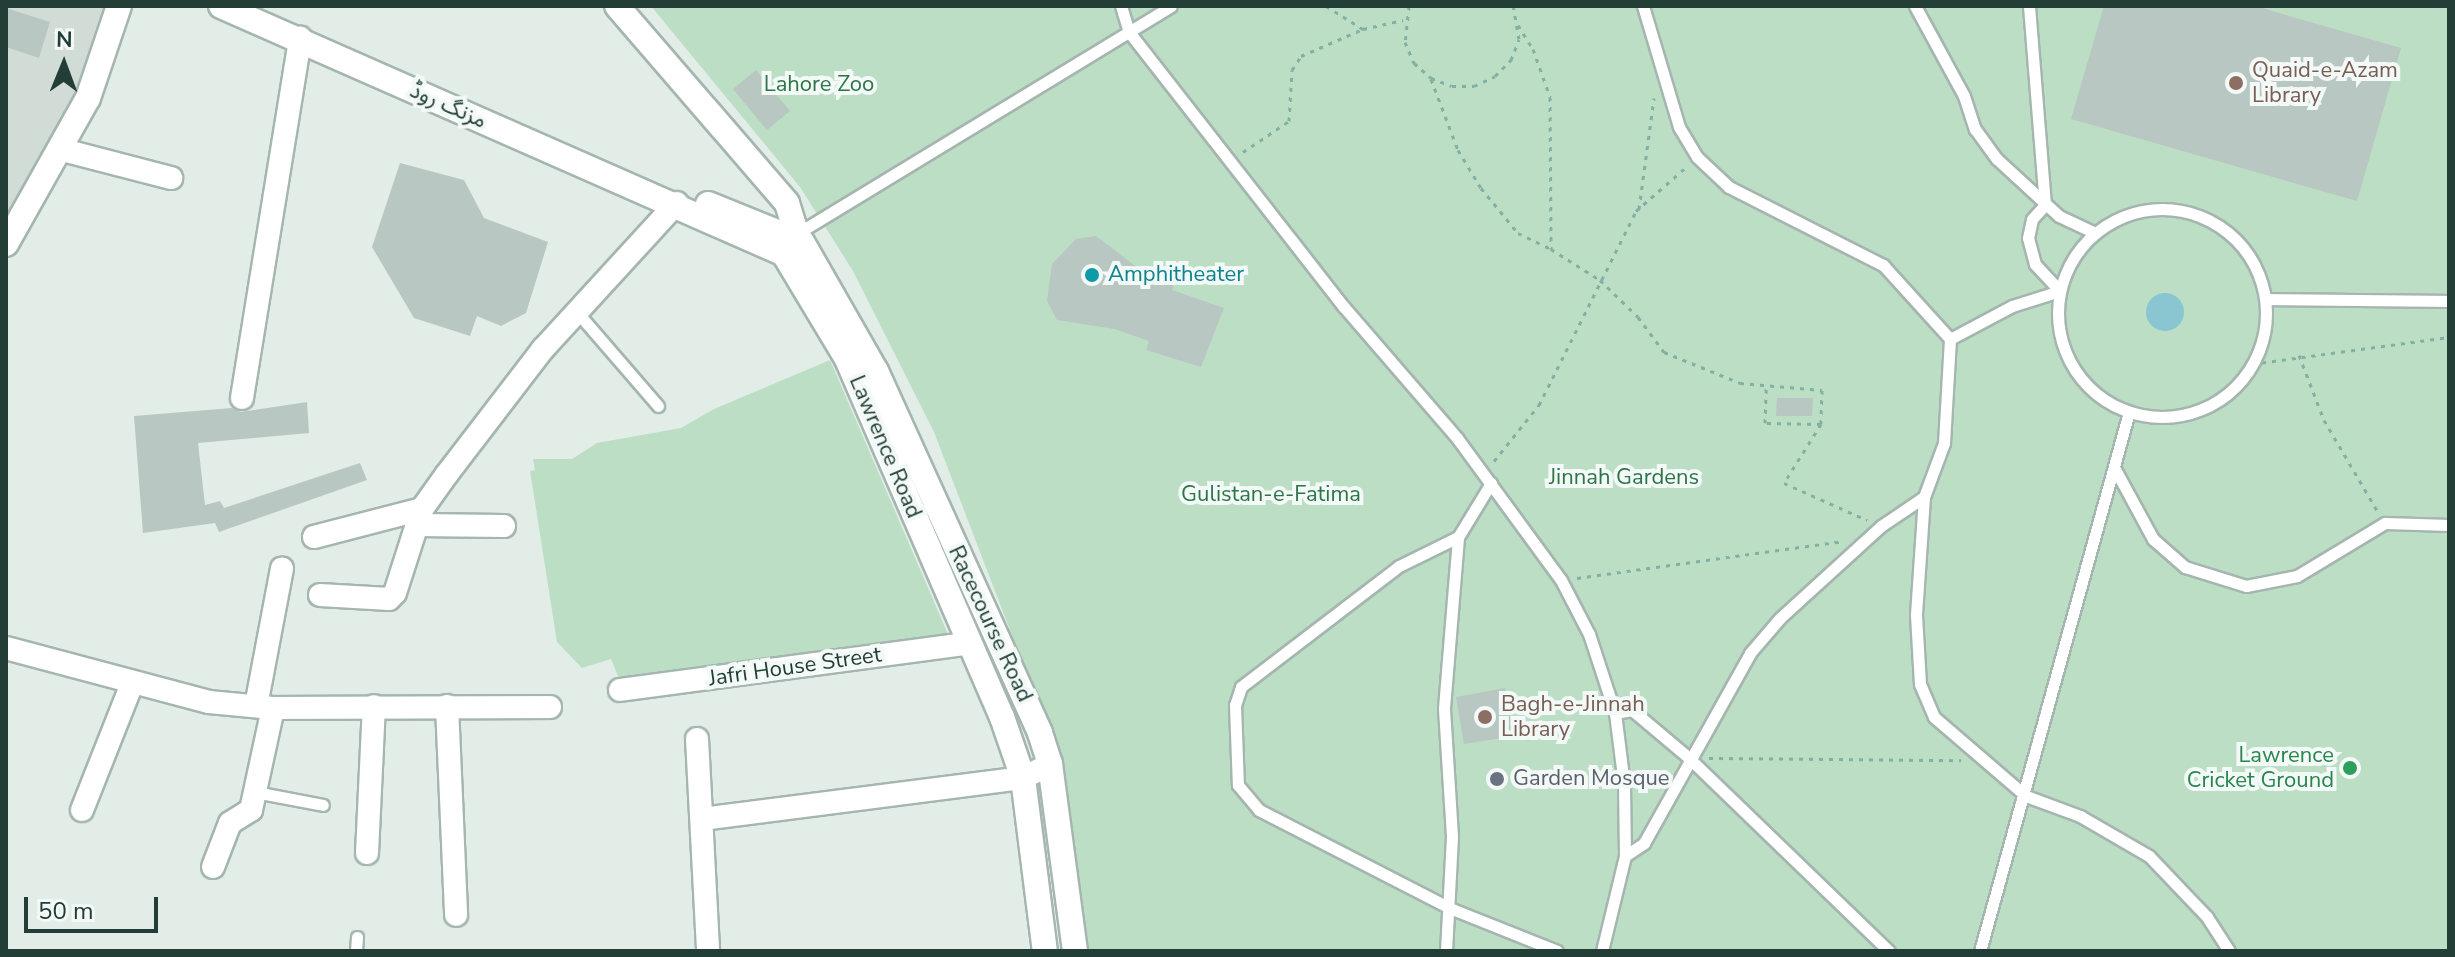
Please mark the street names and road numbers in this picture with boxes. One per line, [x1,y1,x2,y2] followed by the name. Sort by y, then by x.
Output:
[406,77,490,135] street label: مزنگ روڈ
[843,372,927,522] street label: Lawrence Road
[942,542,1038,706] street label: Racecourse Road
[707,642,883,692] street label: Jafri House Street

